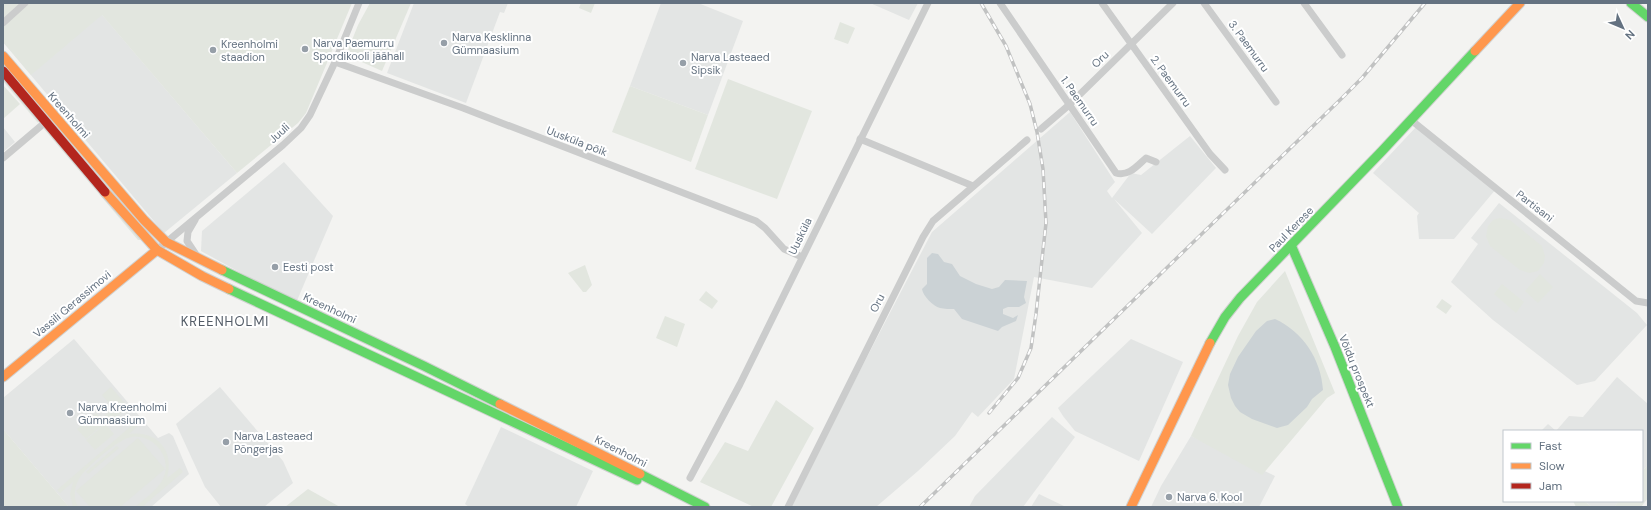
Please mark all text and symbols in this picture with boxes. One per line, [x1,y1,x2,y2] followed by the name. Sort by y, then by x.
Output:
[1603,8,1643,48] north arrow
[1226,17,1272,75] street label: 3. Paemurru
[1622,27,1638,43] text: N
[452,30,531,57] place label: Narva Kesklinna Gümnaasium
[313,36,404,63] place label: Narva Paemurru Spordikooli jäähall
[221,37,278,64] place label: Kreenholmi staadion
[439,38,449,48] marker: Narva Kesklinna Gümnaasium
[300,44,310,54] marker: Narva Paemurru Spordikooli jäähall
[208,45,218,55] marker: Kreenholmi staadion
[1088,47,1112,71] street label: Oru
[691,50,770,77] place label: Narva Lasteaed Sipsik
[1148,52,1194,110] street label: 2. Paemurru
[678,58,688,68] marker: Narva Lasteaed Sipsik
[1058,73,1102,129] street label: 1. Paemurru
[45,89,93,141] street label: Kreenholmi
[266,120,292,146] street label: Juuli
[545,123,610,159] street label: Uusküla põik
[1514,187,1556,225] street label: Partisani
[1266,203,1316,255] street label: Paul Kerese
[785,215,815,257] street label: Uusküla
[283,260,334,274] place label: Eesti post
[270,262,280,272] marker: Eesti post
[30,267,114,341] street label: Vassili Gerassimovi
[301,290,359,326] street label: Kreenholmi
[866,291,888,315] street label: Oru
[181,313,269,330] district label: KREENHOLMI
[1336,332,1378,410] street label: Võidu prospekt
[78,400,167,427] place label: Narva Kreenholmi Gümnaasium
[65,408,75,418] marker: Narva Kreenholmi Gümnaasium
[234,429,313,456] place label: Narva Lasteaed Põngerjas
[1503,430,1643,502] legend
[592,432,650,470] street label: Kreenholmi
[221,437,231,447] marker: Narva Lasteaed Põngerjas
[1539,438,1562,454] text: Fast
[1539,458,1565,474] text: Slow
[1539,478,1562,494] text: Jam
[1177,490,1242,504] place label: Narva 6. Kool
[1164,492,1174,502] marker: Narva 6. Kool

